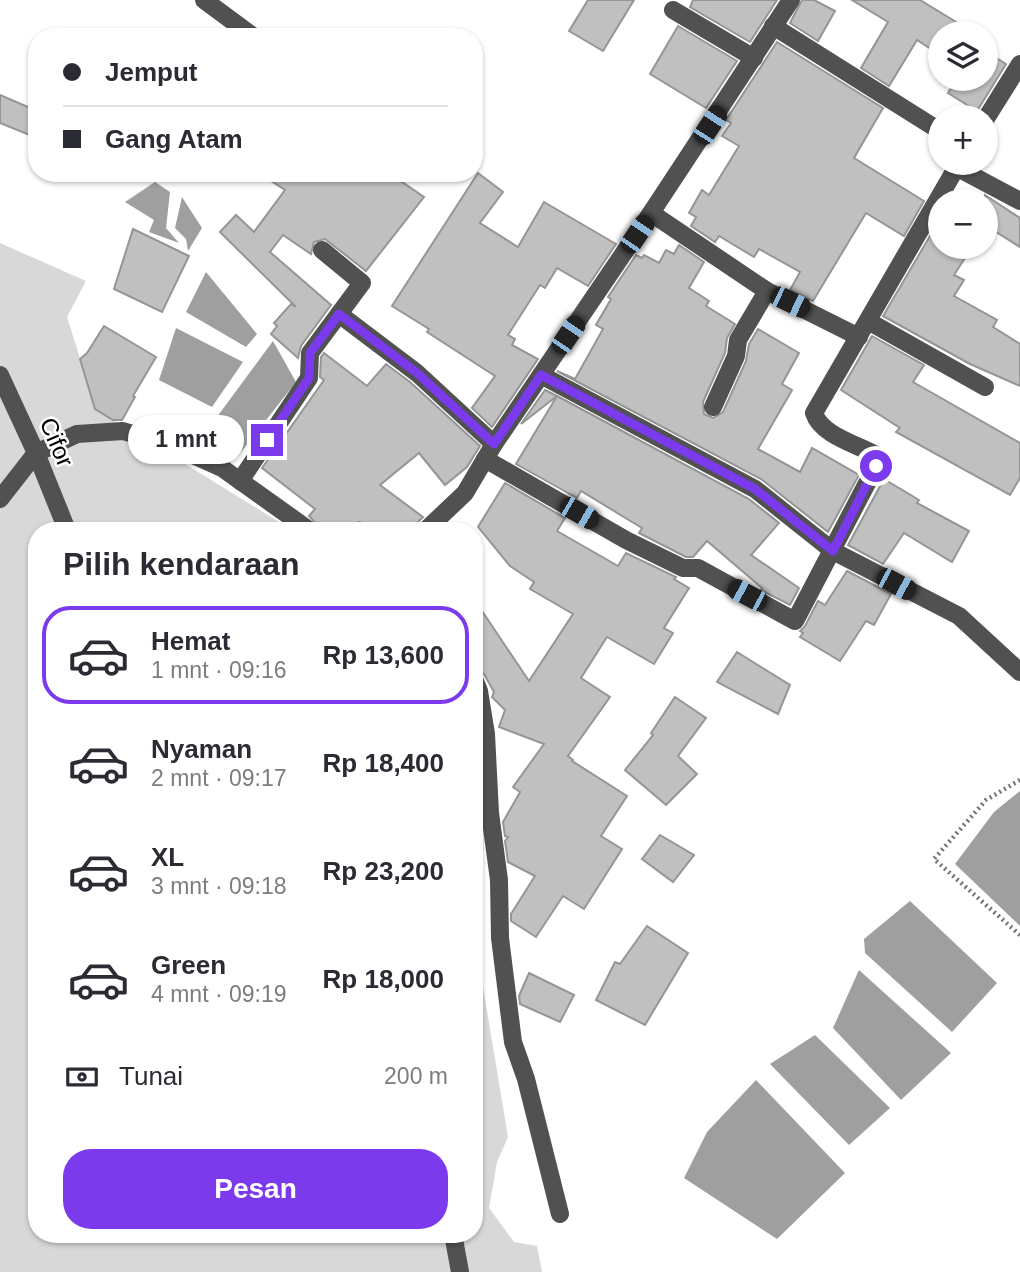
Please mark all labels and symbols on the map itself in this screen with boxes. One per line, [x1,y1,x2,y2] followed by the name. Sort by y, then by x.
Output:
[690,102,731,148] car
[617,211,658,257] car
[767,283,814,321] car
[548,312,589,358] car
[35,413,79,471] street label: Cifor
[127,416,243,464] callout: 1 mnt
[251,424,283,456] route end
[860,450,892,482] route start
[556,493,603,533] car
[873,565,920,603] car
[724,576,771,614] car

